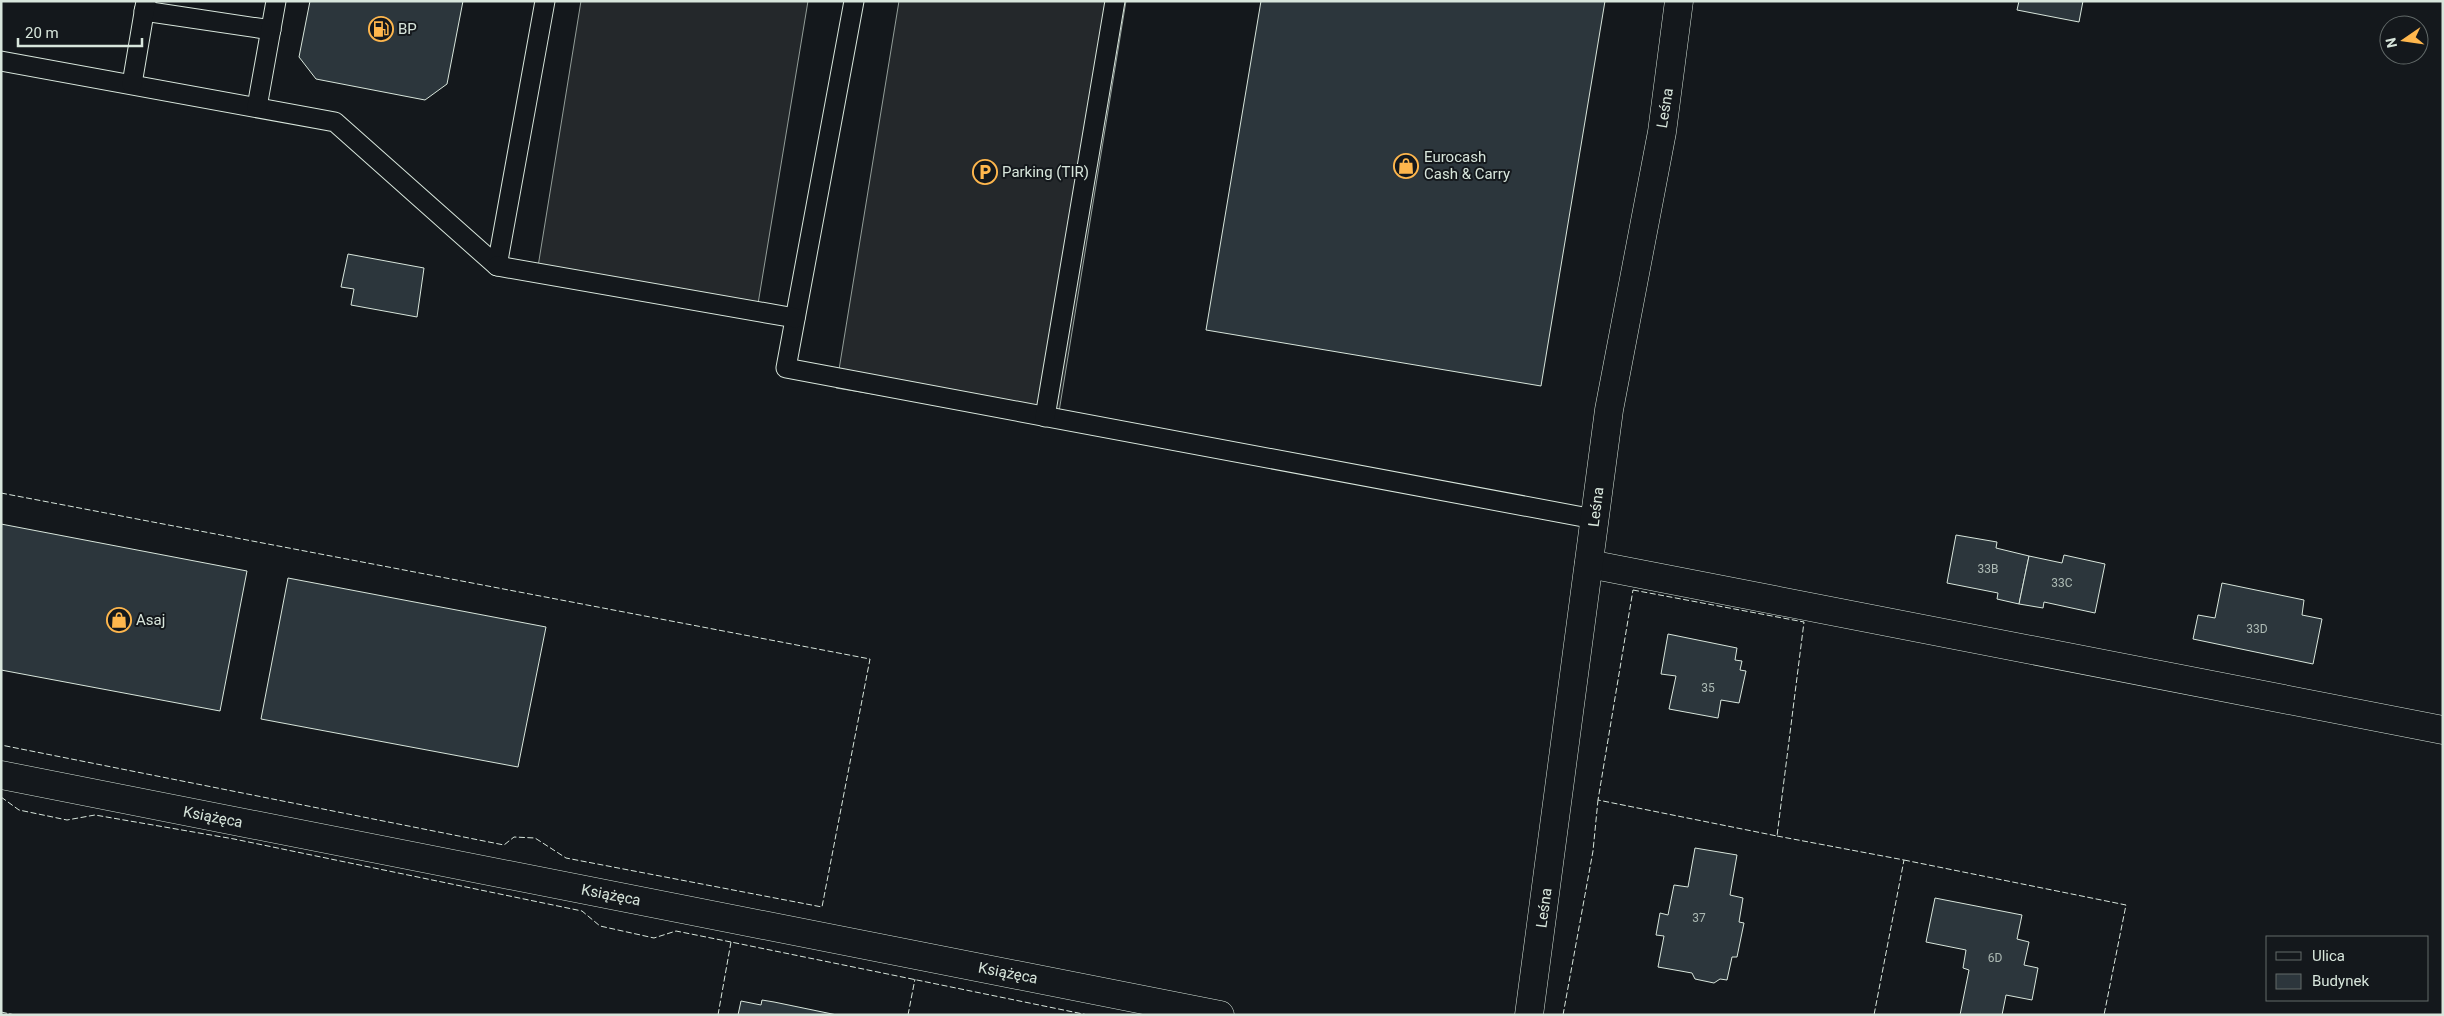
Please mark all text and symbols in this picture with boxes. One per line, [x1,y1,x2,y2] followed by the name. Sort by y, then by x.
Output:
[18,15,141,47] scale bar
[2379,15,2429,65] north arrow
[368,16,394,42] fuel station icon: BP
[398,20,417,38] place label: BP
[25,24,59,42] text: 20 m
[2382,36,2400,50] text: N
[1653,87,1677,129] street label: Leśna
[1424,148,1510,183] place label: Eurocash Cash & Carry
[1393,153,1419,179] shop icon: Eurocash Cash & Carry
[972,159,998,185] parking icon: Parking (TIR)
[1002,163,1089,181] place label: Parking (TIR)
[1585,486,1607,528] street label: Leśna
[1978,562,1998,576] house number: 33B
[2051,576,2073,590] house number: 33C
[106,607,132,633] shop icon: Asaj
[136,611,165,629] place label: Asaj
[2246,622,2268,636] house number: 33D
[1701,681,1715,695] house number: 35
[182,802,244,832] street label: Książęca
[580,880,642,910] street label: Książęca
[1532,887,1556,929] street label: Leśna
[1692,911,1706,925] house number: 37
[2266,936,2429,1001] legend
[2312,947,2345,965] text: Ulica
[1988,951,2002,965] house number: 6D
[977,958,1039,988] street label: Książęca
[2312,972,2369,990] text: Budynek

